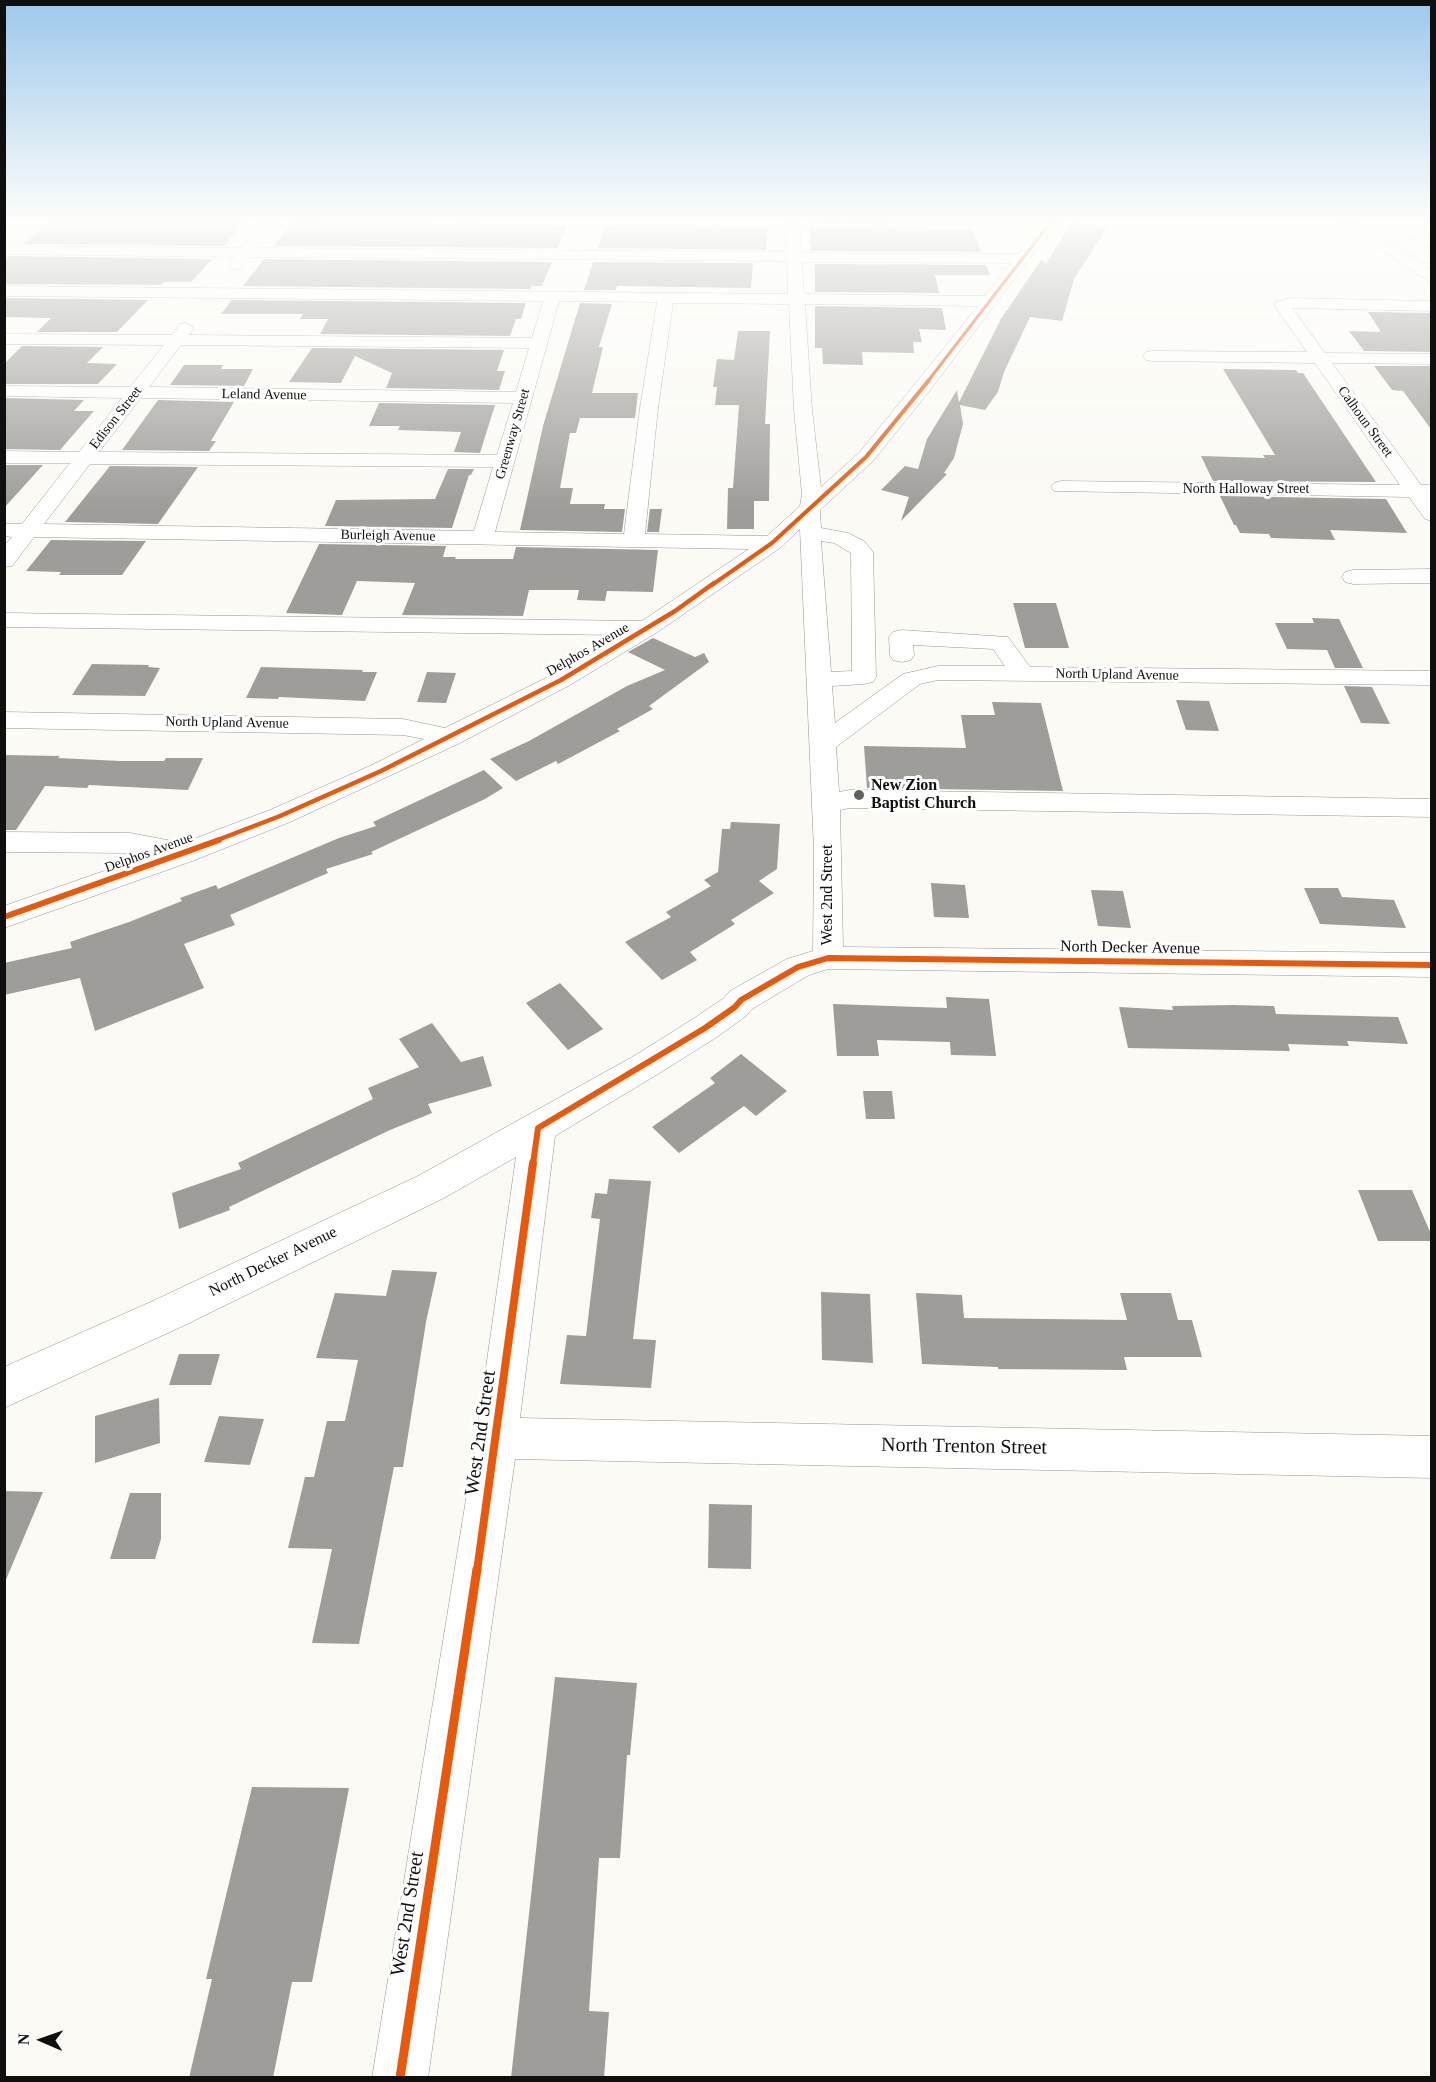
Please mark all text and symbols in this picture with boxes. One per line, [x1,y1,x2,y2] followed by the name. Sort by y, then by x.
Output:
[86,383,146,453] street label: Edison Street
[1334,383,1396,461] street label: Calhoun Street
[221,386,307,404] street label: Leland Avenue
[492,387,534,481] street label: Greenway Street
[1183,481,1309,497] street label: North Halloway Street
[340,527,436,545] street label: Burleigh Avenue
[544,620,632,680] street label: Delphos Avenue
[1055,666,1179,684] street label: North Upland Avenue
[165,714,289,732] street label: North Upland Avenue
[871,776,976,814] place label: New Zion Baptist Church
[852,788,866,802] marker: New Zion Baptist Church
[103,829,195,877] street label: Delphos Avenue
[818,845,838,945] street label: West 2nd Street
[1060,937,1200,959] street label: North Decker Avenue
[206,1223,340,1301] street label: North Decker Avenue
[460,1369,502,1497] street label: West 2nd Street
[881,1434,1047,1460] street label: North Trenton Street
[386,1850,430,1978] street label: West 2nd Street
[12,2010,72,2070] north arrow
[15,2033,32,2045] text: N

